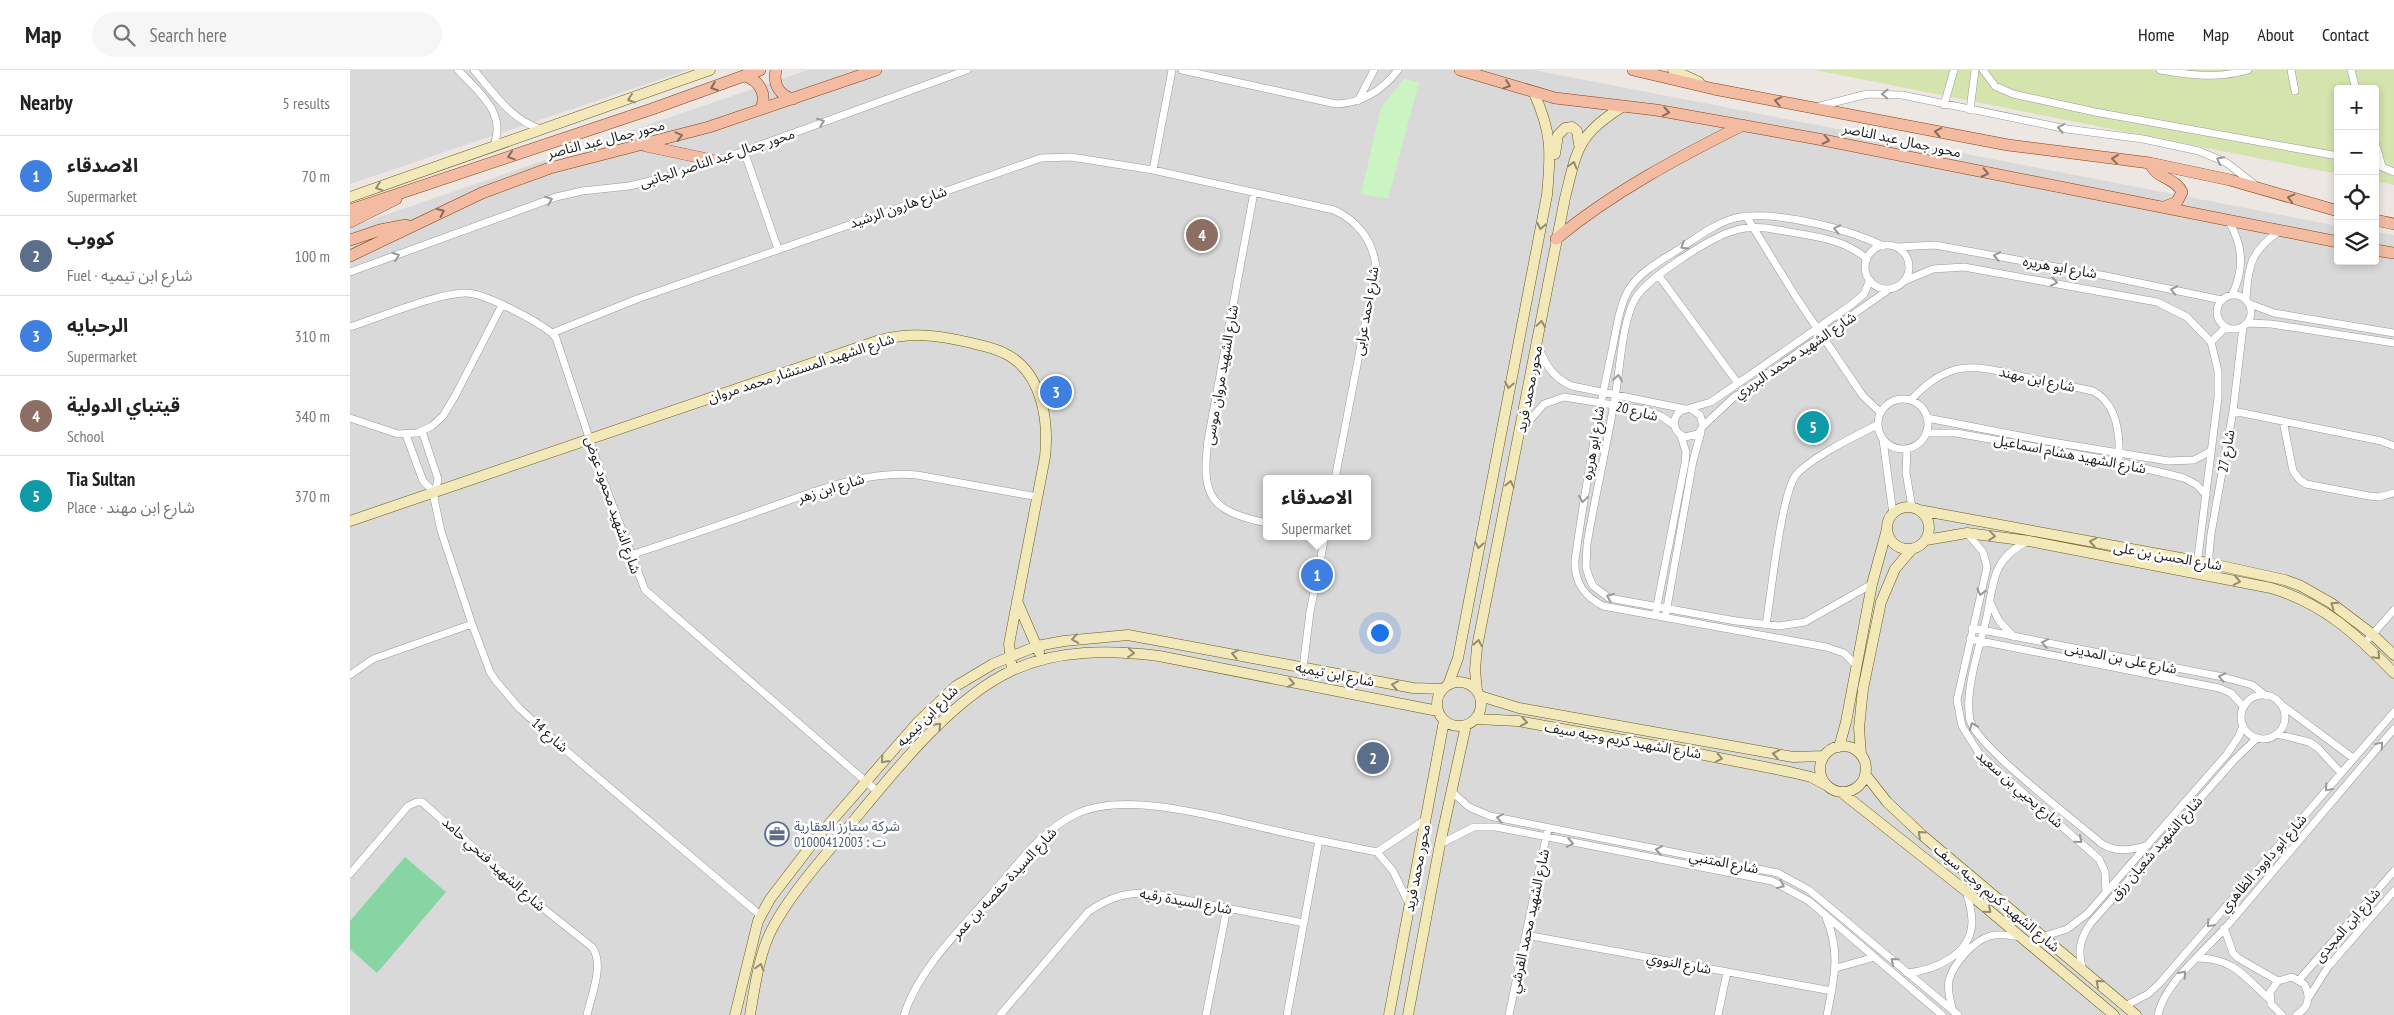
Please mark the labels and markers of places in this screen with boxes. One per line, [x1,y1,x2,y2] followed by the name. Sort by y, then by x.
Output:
[1186,216,1218,254] pin: 4
[1040,373,1072,411] pin: 3
[1797,408,1829,446] pin: 5
[1301,556,1333,594] pin: 1
[1357,739,1389,777] pin: 2
[794,817,900,851] place label: شركة ستارز العقارية ت : 01000412003
[764,821,790,847] office icon: شركة ستارز العقارية ت : 01000412003

